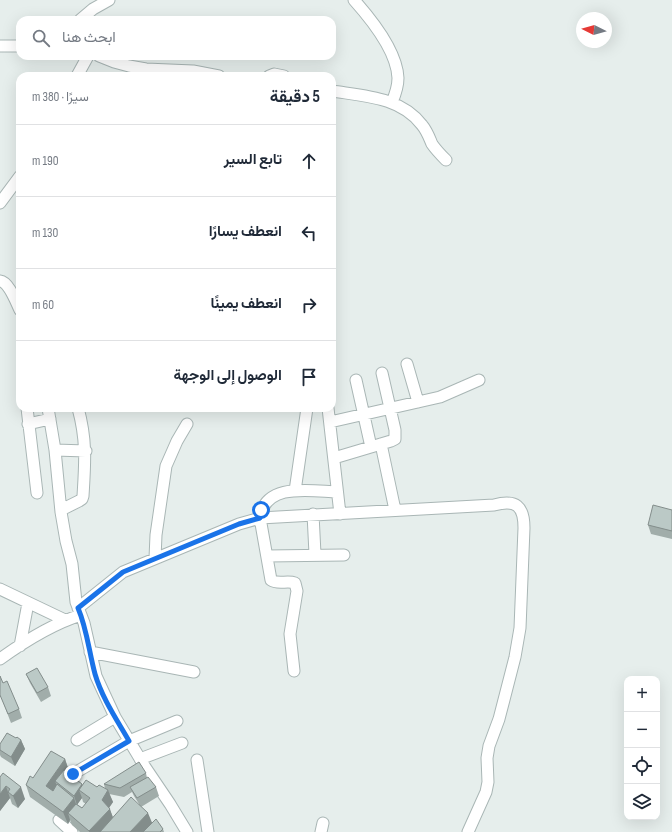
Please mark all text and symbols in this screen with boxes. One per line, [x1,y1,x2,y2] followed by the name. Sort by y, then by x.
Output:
[576,12,612,48] north arrow
[16,16,336,60] search box
[30,27,52,49] icon: search
[62,28,116,47] text: ابحث هنا
[270,87,320,107] text: 5 دقيقة
[32,89,89,105] text: سيرًا · 380 m
[224,150,282,169] text: تابع السير
[298,150,320,172] icon: ahead
[32,153,59,169] text: 190 m
[209,222,282,241] text: انعطف يسارًا
[298,222,320,244] icon: left
[32,225,58,241] text: 130 m
[211,294,282,313] text: انعطف يمينًا
[298,294,320,316] icon: right
[32,297,54,313] text: 60 m
[174,366,282,385] text: الوصول إلى الوجهة
[298,366,320,388] icon: arrive
[252,501,270,519] route start
[624,676,660,820] map controls
[624,676,660,712] button: +
[624,712,660,748] button: −
[624,748,660,784] button: locate
[64,765,82,783] route end
[624,784,660,820] button: layers

